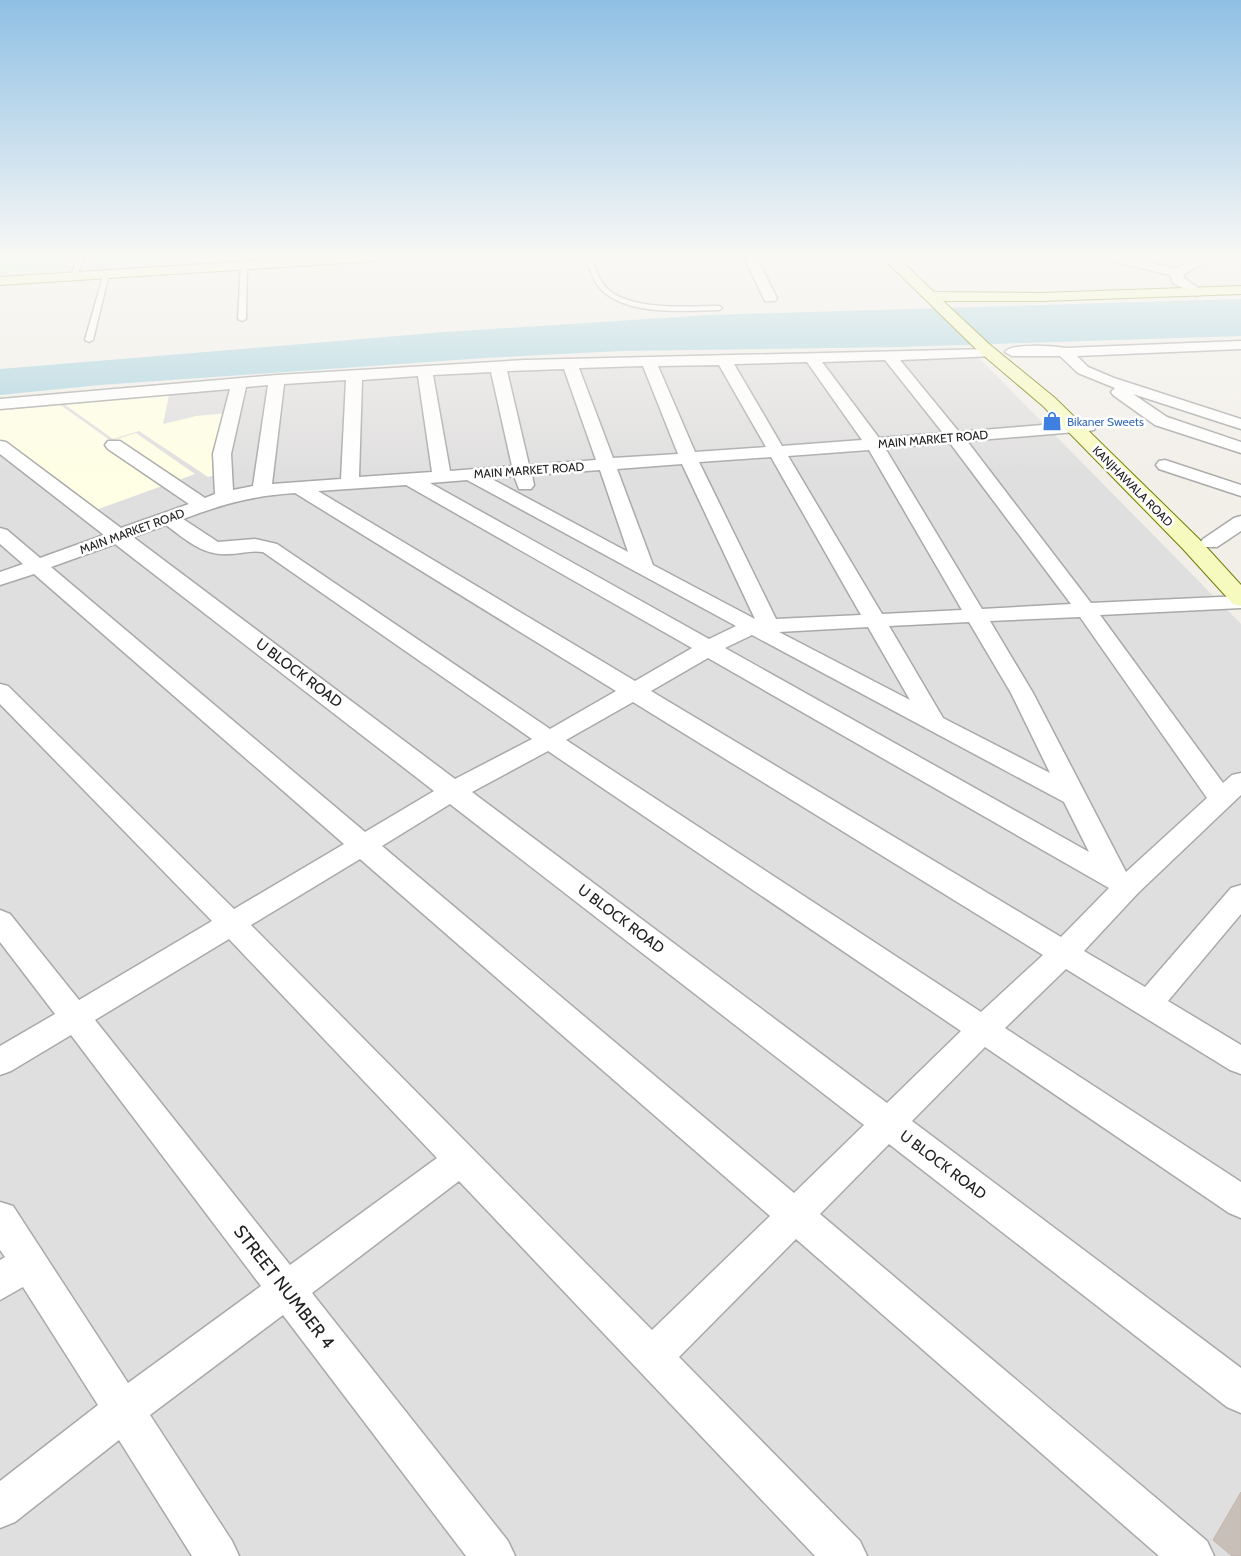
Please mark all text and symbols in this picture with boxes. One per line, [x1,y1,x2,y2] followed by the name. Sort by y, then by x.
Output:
[1041,410,1063,432] shop icon: Bikaner Sweets
[1067,414,1144,429] place label: Bikaner Sweets
[877,427,989,451] street label: MAIN MARKET ROAD
[1090,443,1177,530] street label: KANJHAWALA ROAD
[473,459,585,481] street label: MAIN MARKET ROAD
[77,505,187,557] street label: MAIN MARKET ROAD
[252,635,346,711] street label: U BLOCK ROAD
[574,881,668,957] street label: U BLOCK ROAD
[896,1127,990,1203] street label: U BLOCK ROAD
[229,1221,339,1353] street label: STREET NUMBER 4

